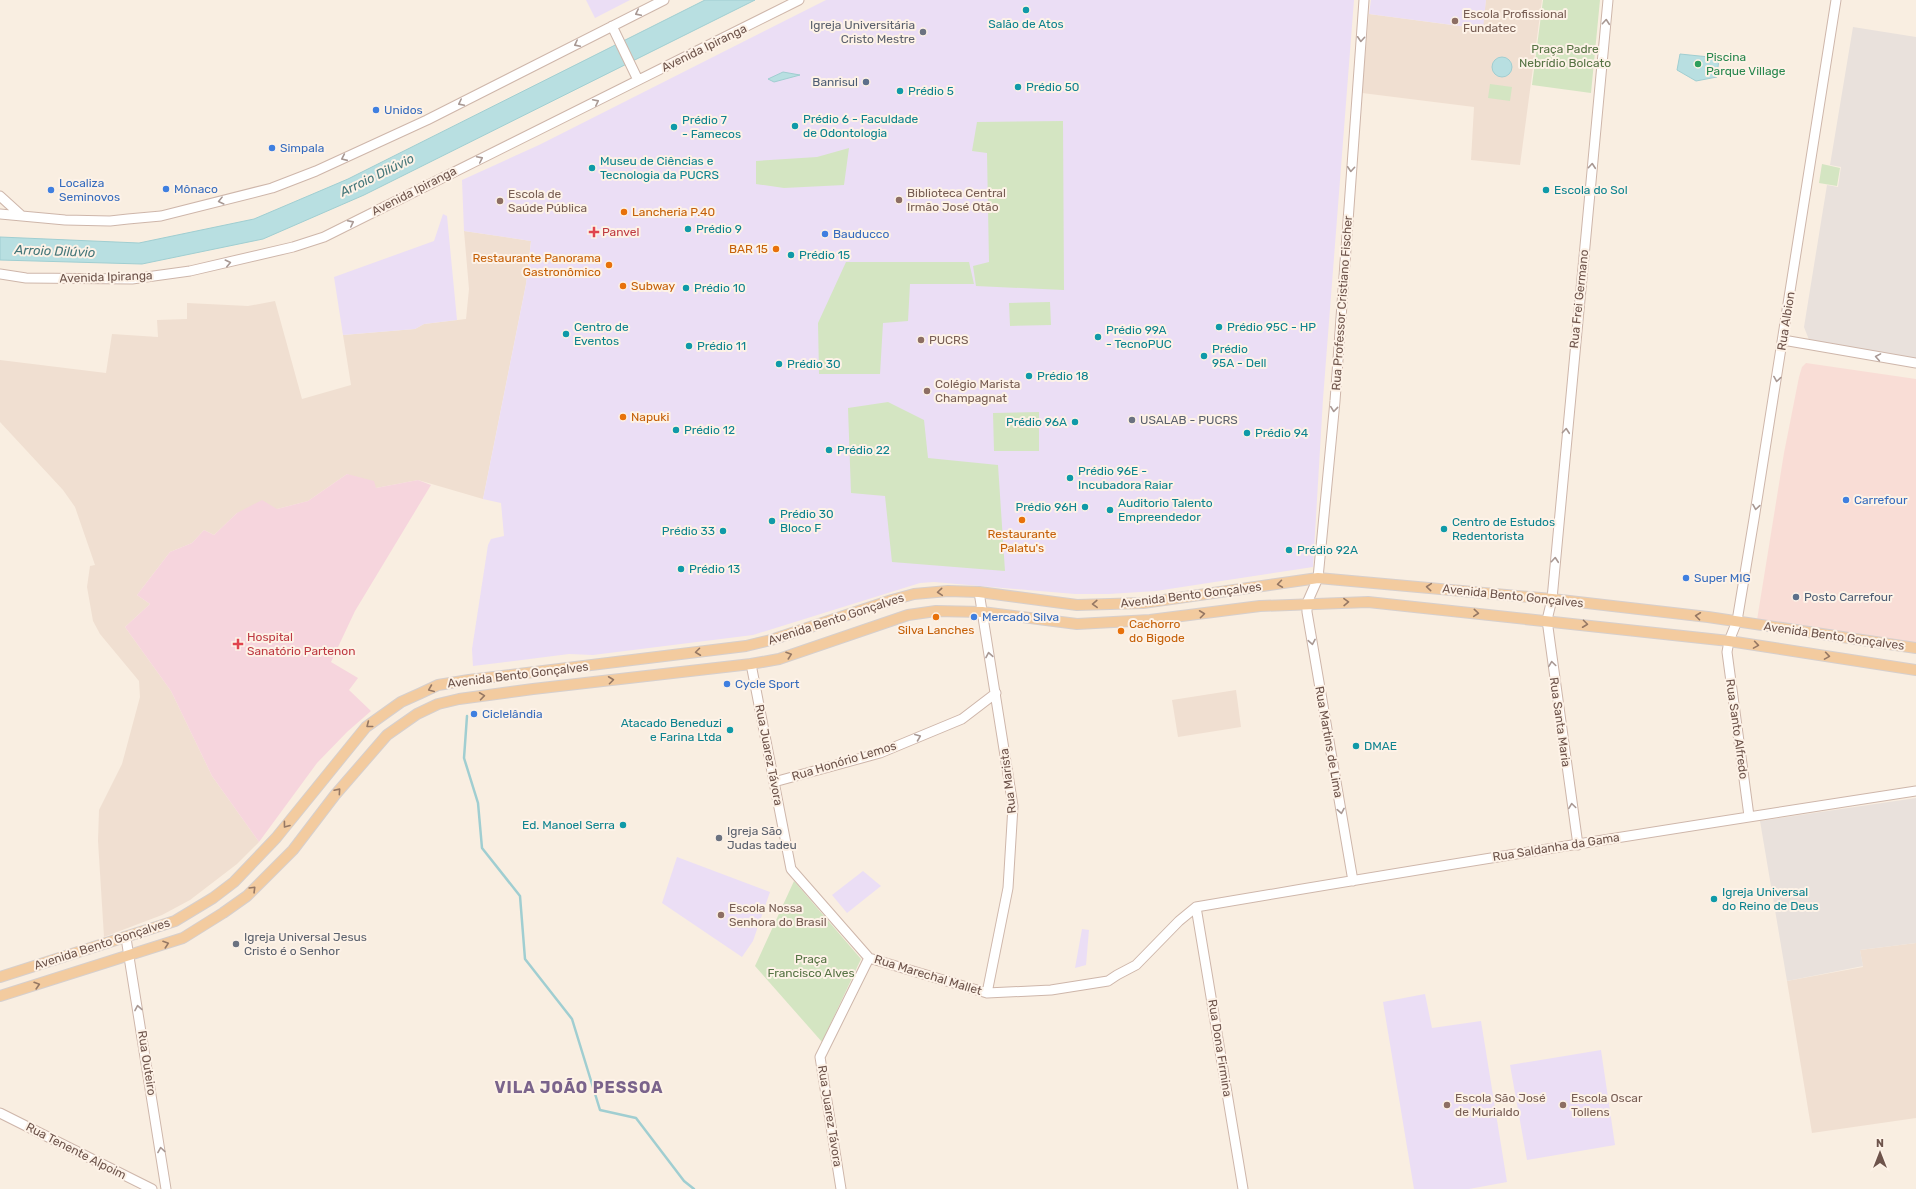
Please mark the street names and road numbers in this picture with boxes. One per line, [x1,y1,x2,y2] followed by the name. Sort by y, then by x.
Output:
[659,21,749,75] street label: Avenida Ipiranga
[369,164,459,218] street label: Avenida Ipiranga
[1329,215,1355,391] street label: Rua Professor Cristiano Fischer
[1567,249,1591,349] street label: Rua Frei Germano
[59,268,153,286] street label: Avenida Ipiranga
[1774,291,1798,351] street label: Rua Albion
[1120,579,1262,611] street label: Avenida Bento Gonçalves
[1442,582,1584,610] street label: Avenida Bento Gonçalves
[766,590,906,648] street label: Avenida Bento Gonçalves
[1763,619,1905,653] street label: Avenida Bento Gonçalves
[447,659,589,691] street label: Avenida Bento Gonçalves
[1547,676,1573,768] street label: Rua Santa Maria
[1723,678,1751,780] street label: Rua Santo Alfredo
[1312,685,1346,799] street label: Rua Martins de Lima
[752,703,786,807] street label: Rua Juarez Távora
[790,738,898,784] street label: Rua Honório Lemos
[997,748,1019,814] street label: Rua Marista
[1492,830,1620,864] street label: Rua Saldanha da Gama
[32,915,172,973] street label: Avenida Bento Gonçalves
[873,952,984,998] street label: Rua Marechal Mallet
[1205,998,1235,1098] street label: Rua Dona Firmina
[135,1029,159,1097] street label: Rua Outeiro
[815,1064,845,1168] street label: Rua Juarez Távora
[24,1120,128,1182] street label: Rua Tenente Alpoim

